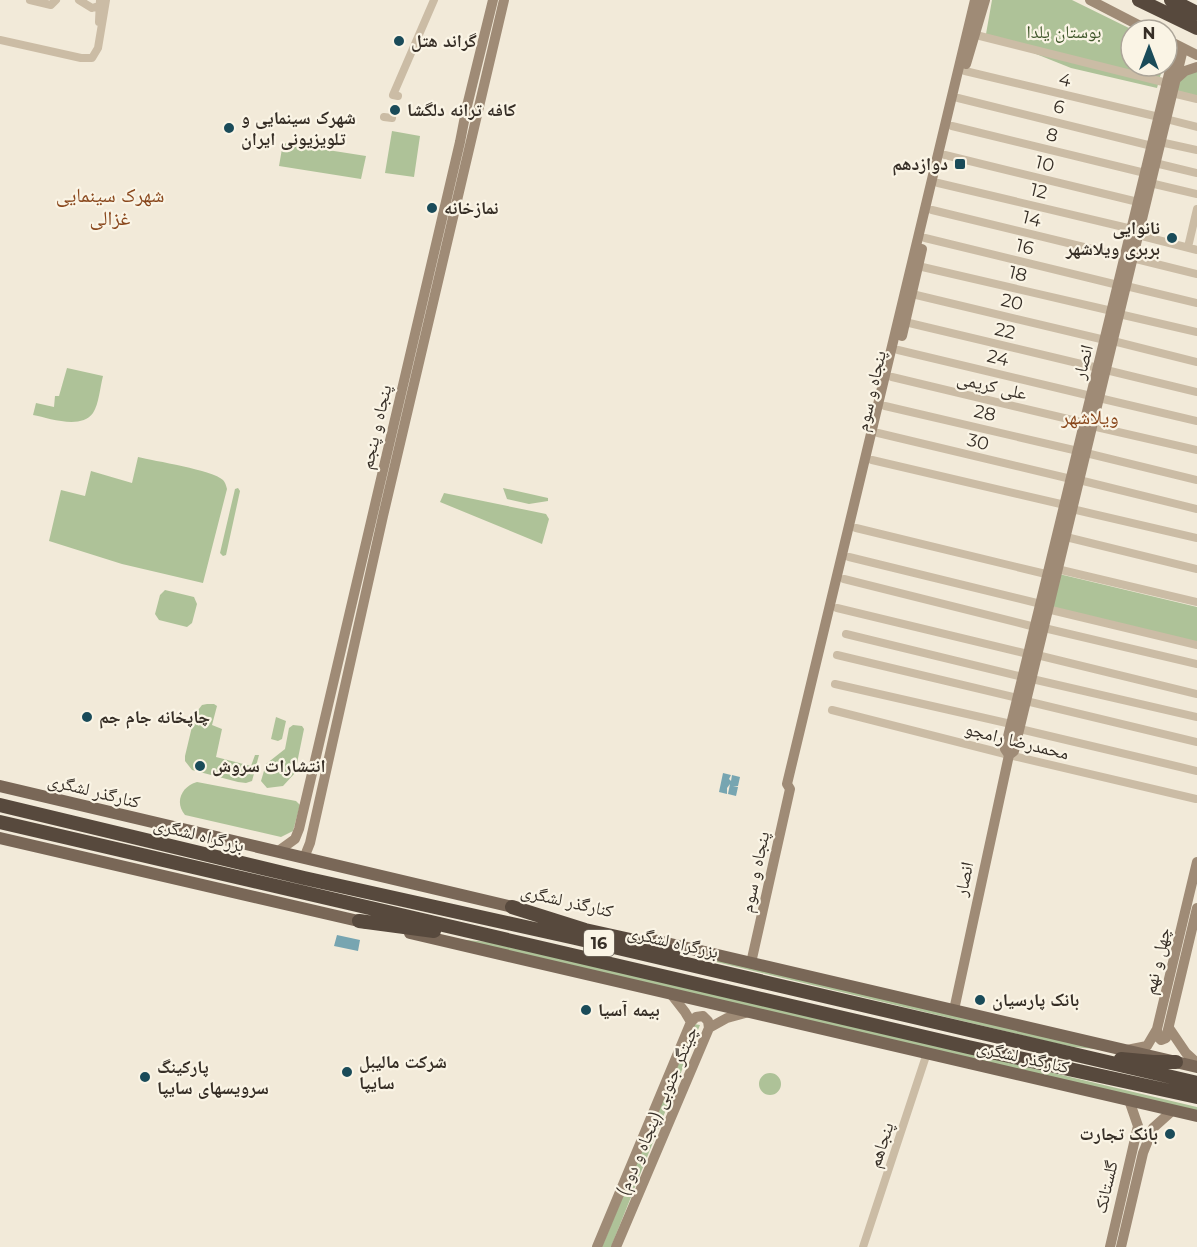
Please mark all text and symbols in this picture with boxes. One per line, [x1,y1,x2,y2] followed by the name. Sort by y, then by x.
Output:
[1119,18,1179,78] north arrow
[1027,21,1102,43] park label: بوستان یلدا
[1143,24,1155,43] text: N
[411,30,477,52] place label: گراند هتل
[392,34,406,48] marker: گراند هتل
[1057,68,1073,92] street label: 4
[1051,95,1067,119] street label: 6
[407,99,516,121] place label: کافه ترانه دلگشا
[388,103,402,117] marker: کافه ترانه دلگشا
[241,107,356,150] place label: شهرک سینمایی و تلویزیونی ایران
[222,121,236,135] marker: شهرک سینمایی و تلویزیونی ایران
[1044,123,1060,147] street label: 8
[1033,151,1057,177] street label: 10
[892,153,948,176] place label: دوازدهم
[953,157,967,171] marker: دوازدهم
[1028,178,1050,204] street label: 12
[56,183,164,230] district label: شهرک سینمایی غزالی
[444,197,499,219] place label: نمازخانه
[425,201,439,215] marker: نمازخانه
[1020,206,1044,232] street label: 14
[1065,217,1160,260] place label: نانوایی بربری ویلاشهر
[1165,231,1179,245] marker: نانوایی بربری ویلاشهر
[1014,234,1036,260] street label: 16
[1007,261,1029,287] street label: 18
[999,289,1025,315] street label: 20
[993,318,1017,344] street label: 22
[1068,342,1098,382] street label: انصار
[985,345,1011,371] street label: 24
[851,348,892,434] street label: پنجاه و سوم
[955,367,1029,405] street label: علی کریمی
[356,383,397,472] street label: پنجاه و پنجم
[972,400,998,426] street label: 28
[1060,405,1119,429] district label: ویلاشهر
[965,429,991,455] street label: 30
[99,706,210,729] place label: چاپخانه جام جم
[80,710,94,724] marker: چاپخانه جام جم
[963,717,1071,765] street label: محمدرضا رامجو
[212,755,326,777] place label: انتشارات سروش
[193,759,207,773] marker: انتشارات سروش
[46,769,143,813] street label: کنارگذر لشگری
[151,813,247,857] street label: بزرگراه لشگری
[736,829,775,915] street label: پنجاه و سوم
[949,860,978,899] street label: انصار
[519,880,616,922] street label: کنارگذر لشگری
[625,921,721,963] street label: بزرگراه لشگری
[1139,925,1176,997] street label: چهل و نهم
[584,930,614,956] road number: 16
[992,989,1079,1011] place label: بانک پارسیان
[973,993,987,1007] marker: بانک پارسیان
[598,999,660,1021] place label: بیمه آسیا
[579,1003,593,1017] marker: بیمه آسیا
[611,1023,704,1199] street label: چیتگر جنوبی (پنجاه و دوم)
[975,1036,1072,1078] street label: کنارگذر لشگری
[359,1051,447,1094] place label: شرکت مالیبل سایپا
[157,1056,269,1099] place label: پارکینگ سرویسهای سایپا
[340,1065,354,1079] marker: شرکت مالیبل سایپا
[138,1070,152,1084] marker: پارکینگ سرویسهای سایپا
[863,1119,900,1171] street label: پنجاهم
[1080,1123,1158,1145] place label: بانک تجارت
[1163,1127,1177,1141] marker: بانک تجارت
[1089,1158,1123,1216] street label: گلستانک

